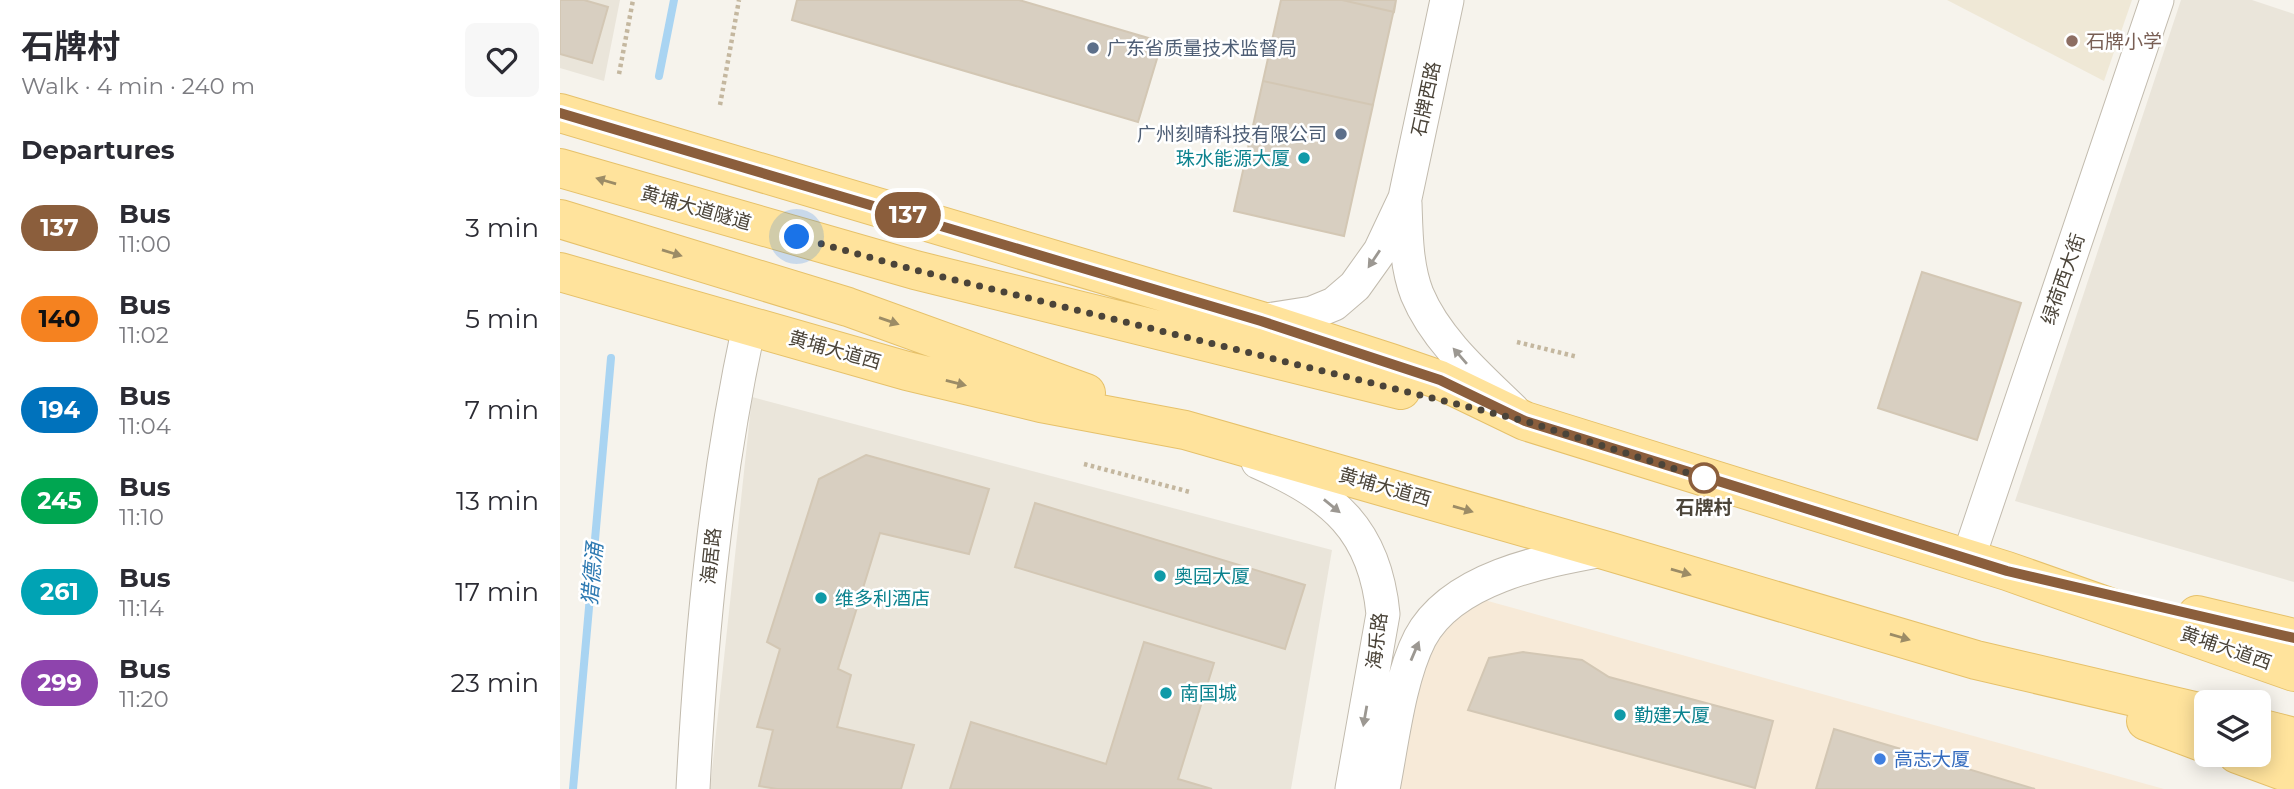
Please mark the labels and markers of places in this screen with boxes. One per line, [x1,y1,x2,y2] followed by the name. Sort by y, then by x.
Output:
[2086,30,2162,53] place label: 石牌小学
[2064,33,2080,49] marker: 石牌小学
[1107,37,1297,60] place label: 广东省质量技术监督局
[1085,40,1101,56] marker: 广东省质量技术监督局
[1137,123,1327,146] place label: 广州刻晴科技有限公司
[1333,126,1349,142] marker: 广州刻晴科技有限公司
[1176,147,1290,170] place label: 珠水能源大厦
[1296,150,1312,166] marker: 珠水能源大厦
[1689,463,1719,493] marker: 石牌村
[1675,496,1733,519] place label: 石牌村
[1174,565,1250,588] place label: 奥园大厦
[1152,568,1168,584] marker: 奥园大厦
[835,587,930,610] place label: 维多利酒店
[813,590,829,606] marker: 维多利酒店
[1180,682,1237,705] place label: 南国城
[1158,685,1174,701] marker: 南国城
[1634,704,1710,727] place label: 勤建大厦
[1612,707,1628,723] marker: 勤建大厦
[1894,748,1970,771] place label: 高志大厦
[1872,751,1888,767] marker: 高志大厦

